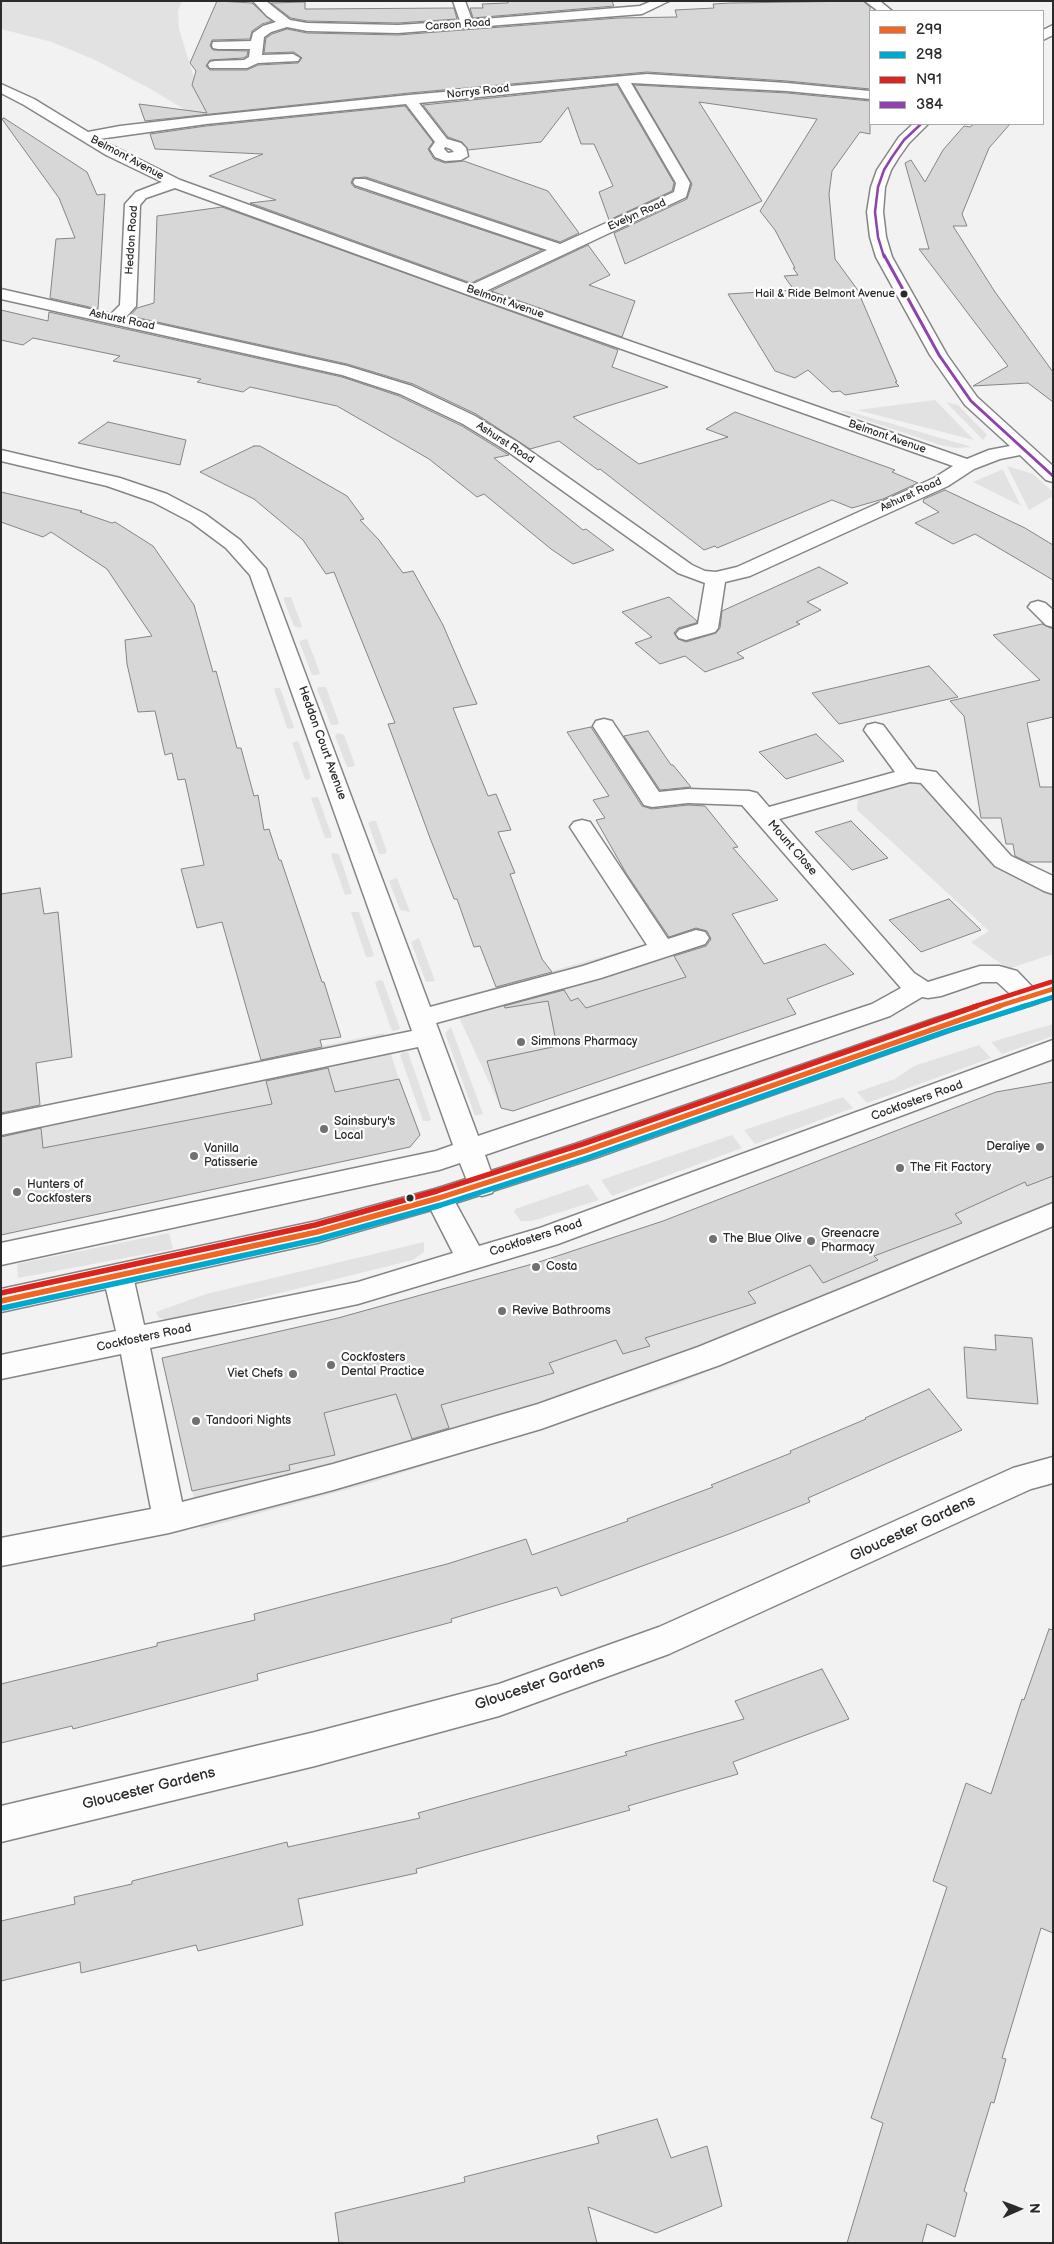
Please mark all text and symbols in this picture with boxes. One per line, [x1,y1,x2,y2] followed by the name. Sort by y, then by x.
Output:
[869,10,1044,125] legend
[425,16,491,34] street label: Carson Road
[916,20,942,39] text: 299
[916,45,942,64] text: 298
[916,70,942,89] text: N91
[446,82,510,102] street label: Norrys Road
[916,95,943,114] text: 384
[88,133,166,183] street label: Belmont Avenue
[606,196,668,234] street label: Evelyn Road
[123,205,141,275] street label: Heddon Road
[464,283,546,321] street label: Belmont Avenue
[755,287,895,301] place label: Hail & Ride Belmont Avenue
[899,289,909,299] marker: Hail & Ride Belmont Avenue
[88,307,156,333] street label: Ashurst Road
[846,418,928,456] street label: Belmont Avenue
[474,419,536,467] street label: Ashurst Road
[878,475,944,515] street label: Ashurst Road
[295,684,349,802] street label: Heddon Court Avenue
[764,817,820,879] street label: Mount Close
[531,1035,637,1049] place label: Simmons Pharmacy
[515,1036,527,1048] marker: Simmons Pharmacy
[869,1078,965,1124] street label: Cockfosters Road
[334,1115,395,1143] place label: Sainsbury's Local
[318,1123,330,1135] marker: Sainsbury's Local
[986,1140,1030,1154] place label: Deraliye
[1034,1141,1046,1153] marker: Deraliye
[204,1142,258,1170] place label: Vanilla Patisserie
[188,1150,200,1162] marker: Vanilla Patisserie
[910,1161,991,1175] place label: The Fit Factory
[894,1162,906,1174] marker: The Fit Factory
[27,1178,91,1206] place label: Hunters of Cockfosters
[11,1186,23,1198] marker: Hunters of Cockfosters
[405,1193,415,1203] unlabelled marker
[488,1216,584,1260] street label: Cockfosters Road
[821,1227,879,1255] place label: Greenacre Pharmacy
[723,1232,802,1246] place label: The Blue Olive
[707,1233,719,1245] marker: The Blue Olive
[805,1235,817,1247] marker: Greenacre Pharmacy
[546,1260,577,1274] place label: Costa
[530,1261,542,1273] marker: Costa
[512,1304,611,1318] place label: Revive Bathrooms
[496,1305,508,1317] marker: Revive Bathrooms
[95,1321,193,1355] street label: Cockfosters Road
[341,1351,424,1379] place label: Cockfosters Dental Practice
[325,1359,337,1371] marker: Cockfosters Dental Practice
[227,1367,283,1381] place label: Viet Chefs
[287,1368,299,1380] marker: Viet Chefs
[206,1414,291,1428] place label: Tandoori Nights
[190,1415,202,1427] marker: Tandoori Nights
[847,1492,979,1566] street label: Gloucester Gardens
[473,1653,607,1715] street label: Gloucester Gardens
[81,1764,217,1814] street label: Gloucester Gardens
[994,2184,1044,2234] north arrow
[1026,2203,1043,2214] text: N

